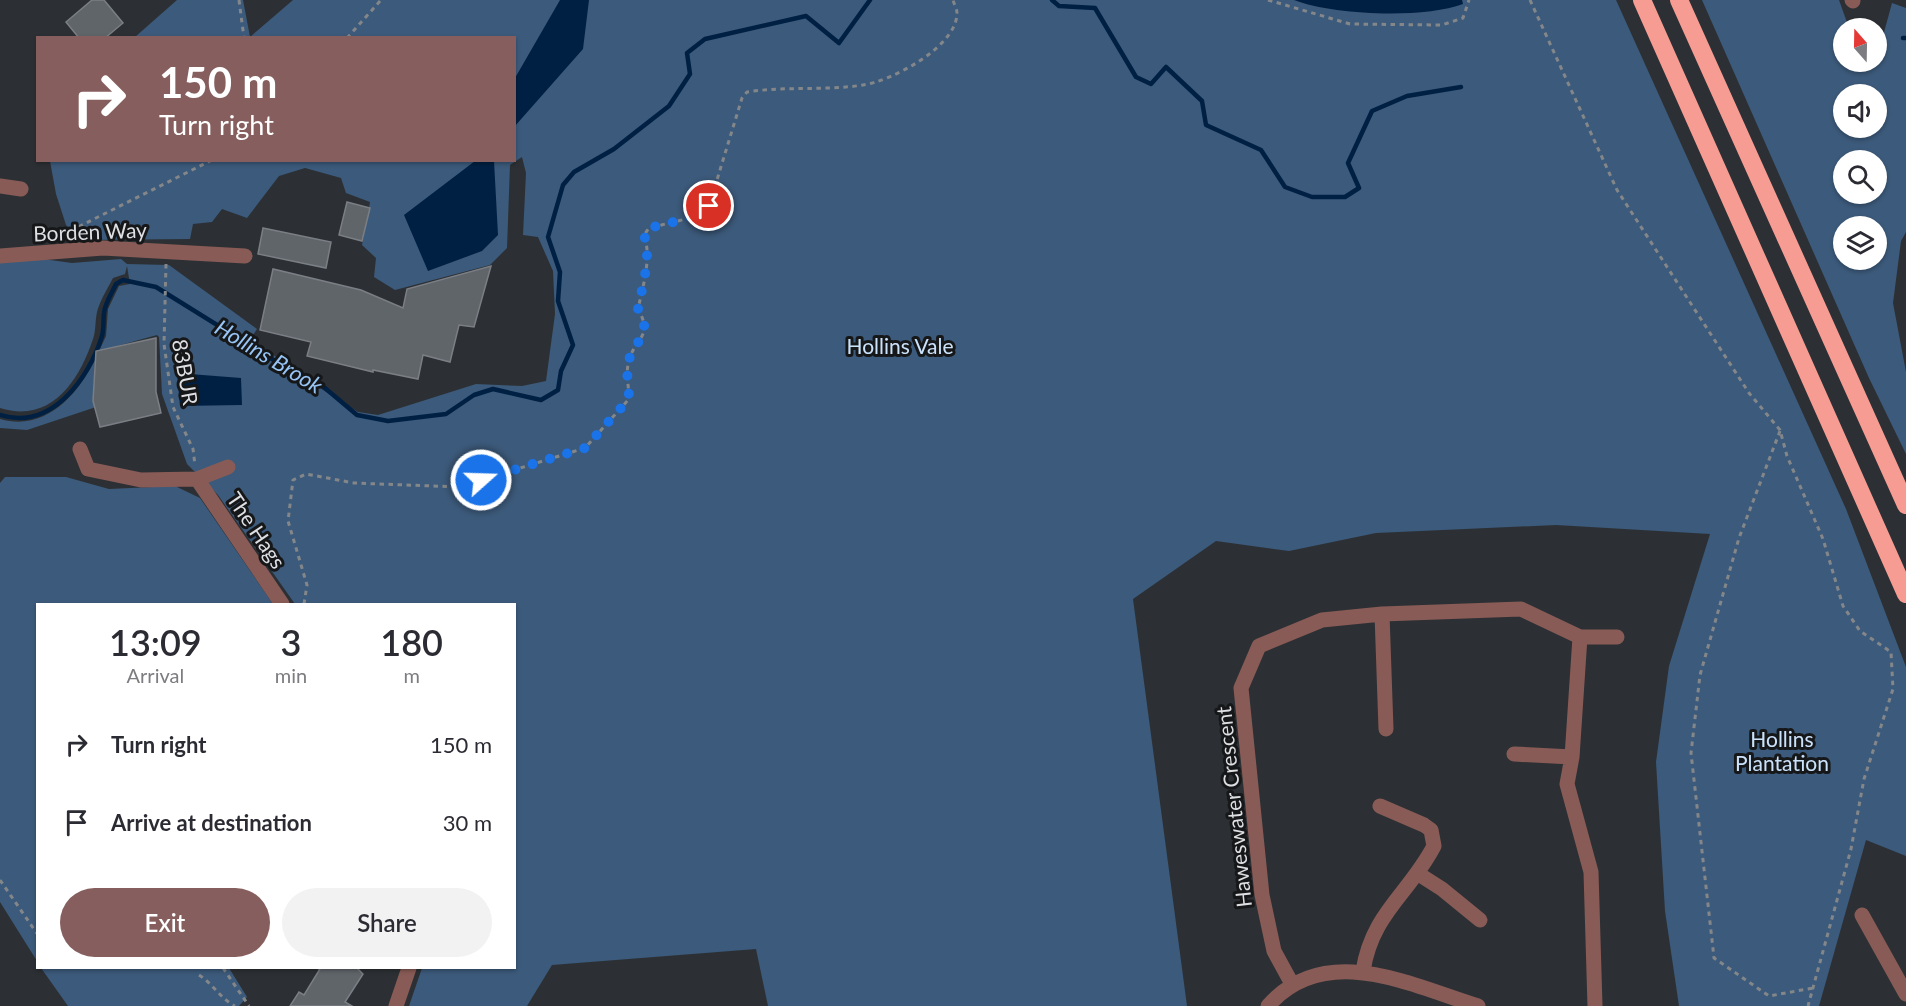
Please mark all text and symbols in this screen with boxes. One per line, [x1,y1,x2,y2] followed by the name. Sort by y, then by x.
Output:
[1833,18,1887,72] north arrow
[1833,18,1887,270] map controls
[159,57,277,107] text: 150 m
[60,60,138,138] icon: right
[1833,84,1887,138] button: sound
[159,108,274,141] text: Turn right
[1833,150,1887,204] button: search
[683,180,734,231] pin
[692,189,725,222] icon: arrive
[1833,216,1887,270] button: layers
[33,217,147,245] street label: Borden Way
[210,313,328,399] water label: Hollins Brook
[846,333,954,358] park label: Hollins Vale
[168,337,204,408] street label: 83BUR
[449,448,513,512] position arrow
[222,487,292,573] street label: The Hags
[109,620,202,664] text: 13:09
[281,620,301,664] text: 3
[380,620,443,664] text: 180
[127,663,184,687] text: Arrival
[275,663,307,687] text: min
[403,663,420,687] text: m
[1210,705,1256,909] street label: Haweswater Crescent
[1735,726,1829,775] park label: Hollins Plantation
[60,728,93,761] icon: right
[111,731,206,758] text: Turn right
[430,731,492,758] text: 150 m
[60,806,93,839] icon: arrive
[111,809,312,836] text: Arrive at destination
[443,809,492,836] text: 30 m
[60,888,270,957] button: Exit
[282,888,492,957] button: Share

